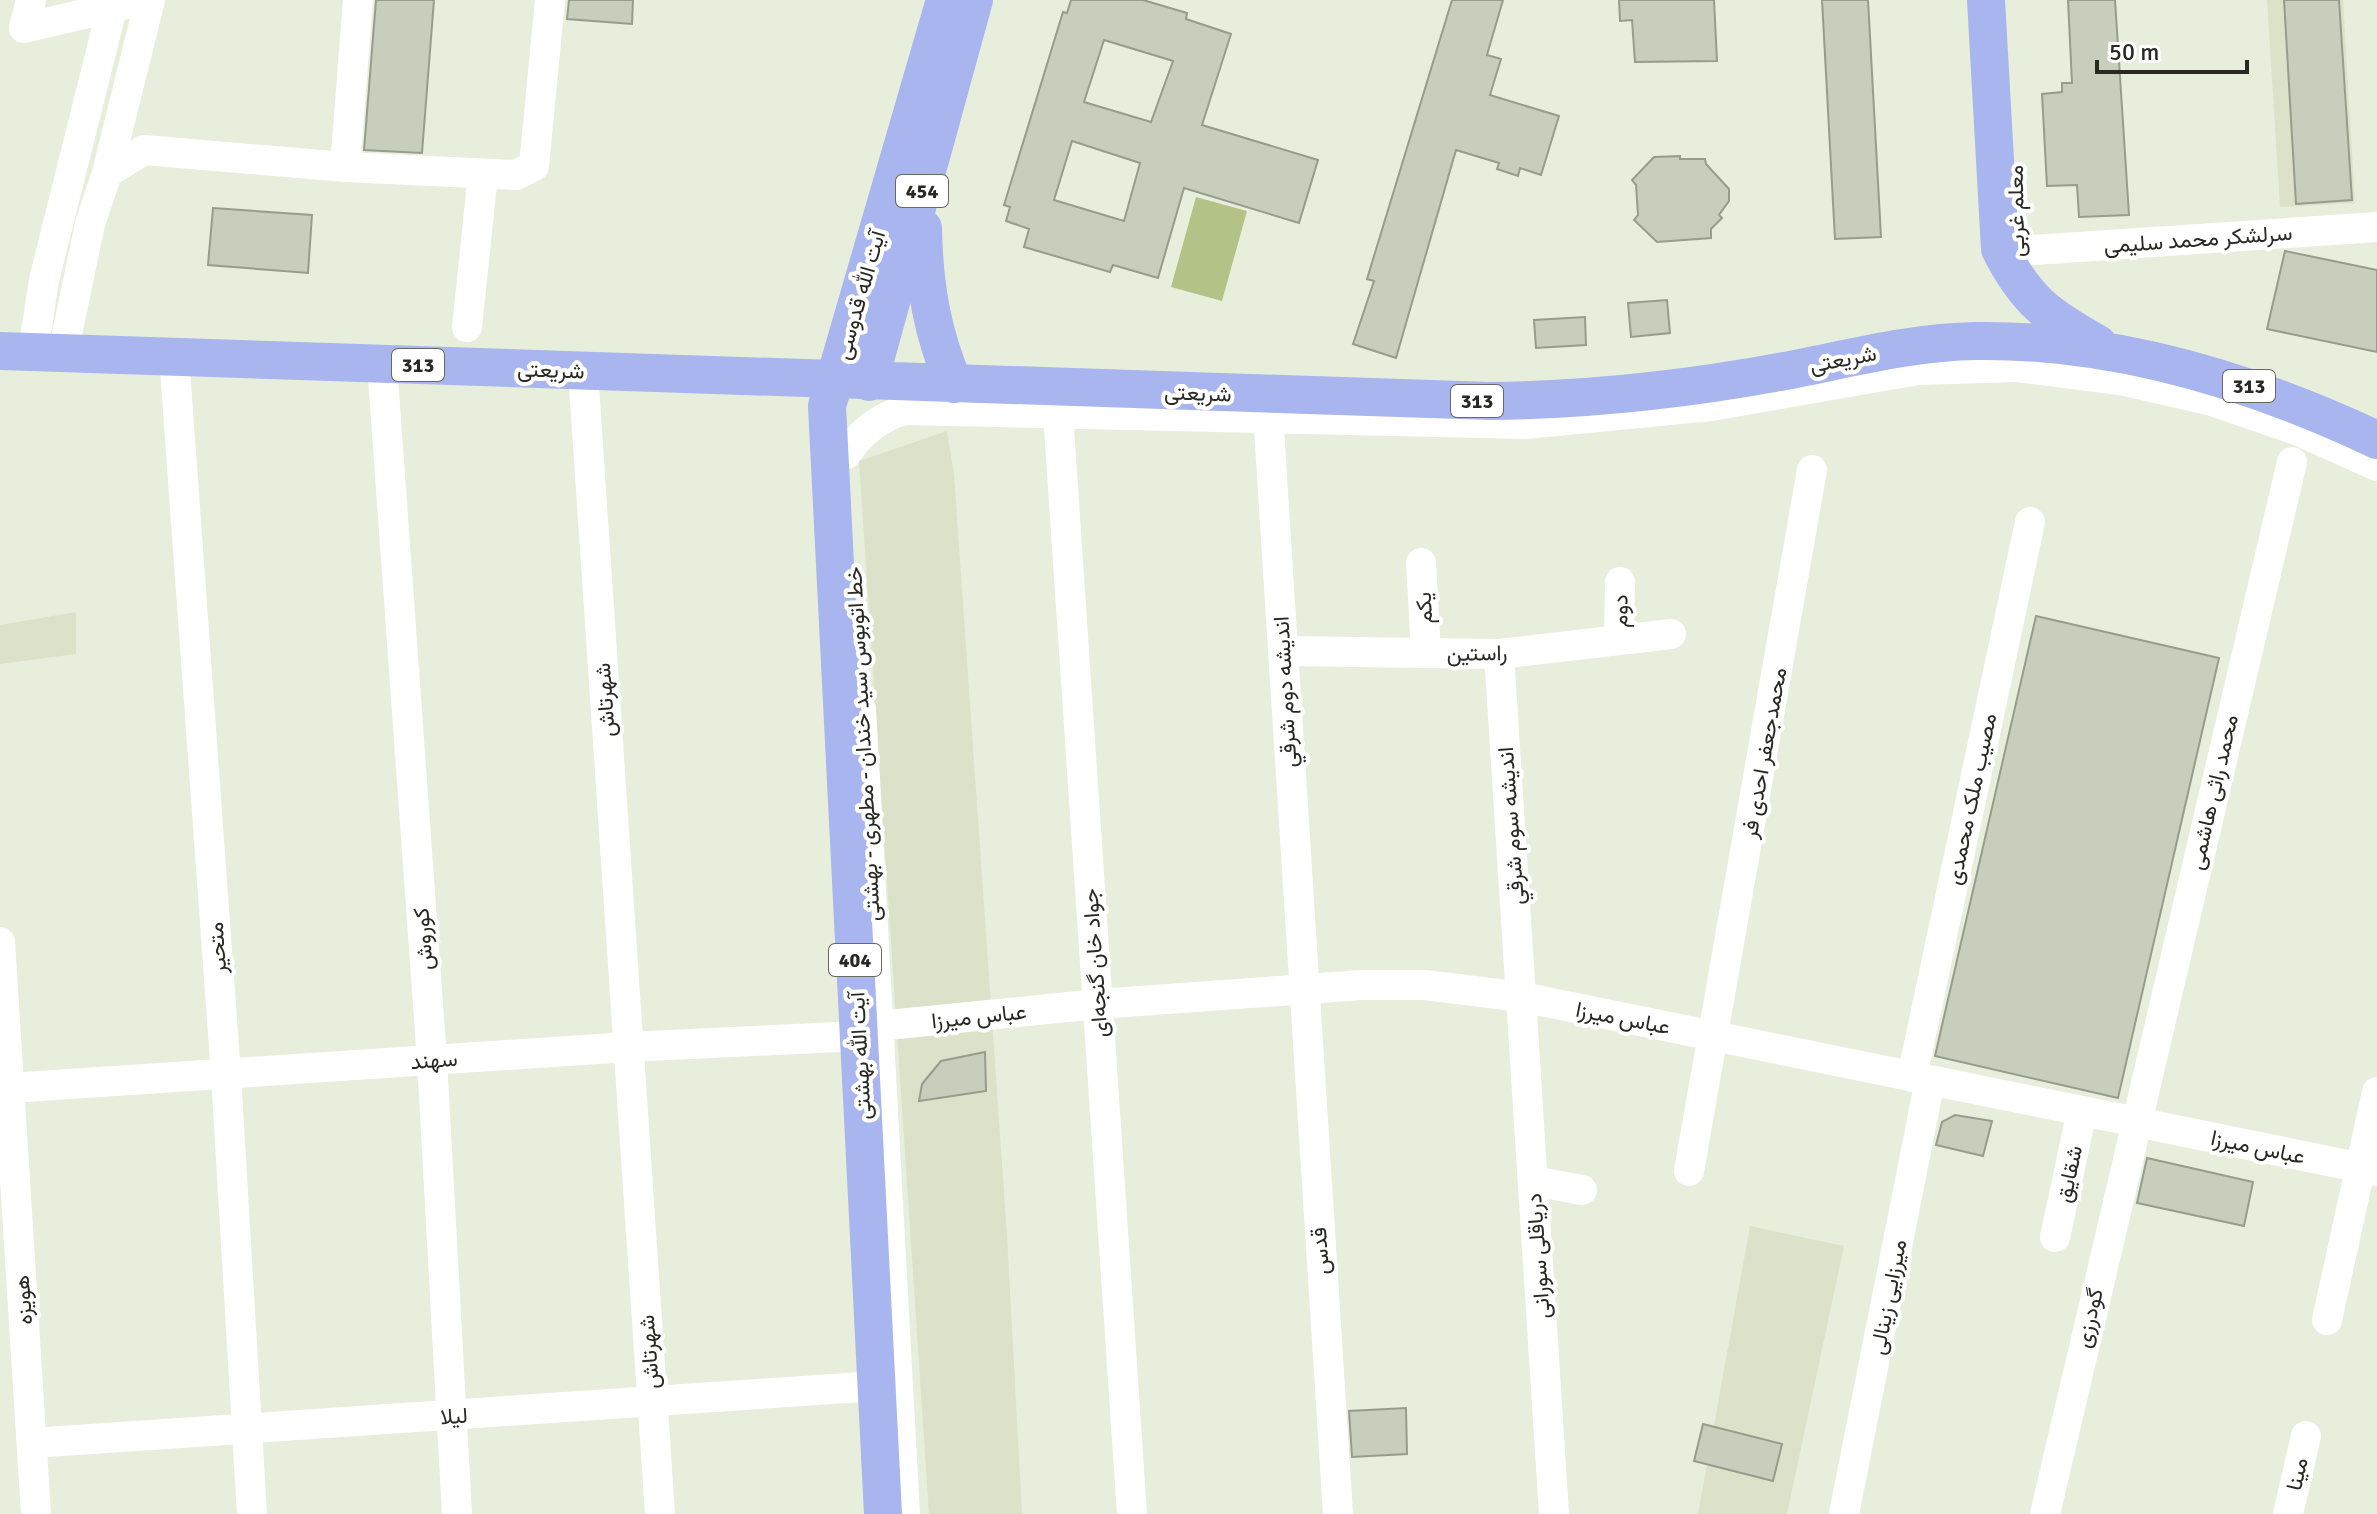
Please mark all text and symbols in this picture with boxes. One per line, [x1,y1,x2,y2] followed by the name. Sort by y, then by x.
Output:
[2097,24,2247,74] scale bar
[2109,37,2159,67] text: 50 m
[2002,165,2031,257] street label: معلم غربی
[896,175,948,207] road number: 454
[2103,219,2293,259] street label: سرلشکر محمد سلیمی
[829,226,892,363] street label: آیت الله قدوسی
[1807,339,1879,379] street label: شریعتی
[392,349,444,381] road number: 313
[517,355,585,385] street label: شریعتی
[2223,370,2275,402] road number: 313
[1164,378,1232,408] street label: شریعتی
[1451,385,1503,417] road number: 313
[840,566,886,922] street label: خط اتوبوس سید خندان - مطهری - بهشتی
[1410,591,1439,625] street label: یکم
[1606,594,1635,628] street label: دوم
[1268,615,1307,768] street label: انديشه دوم شرقي
[1446,639,1508,667] street label: راستین
[589,662,621,738] street label: شهرتاش
[1736,665,1792,842] street label: محمدجعفر احدی فر
[1940,711,2002,887] street label: مصیب ملک محمدی
[2182,712,2244,872] street label: محمد راثی هاشمی
[1492,746,1535,906] street label: اندیشه سوم شرقي
[1076,888,1114,1038] street label: جواد خان گنجه‌ای
[407,907,439,971] street label: کوروش
[202,921,232,976] street label: متحیر
[829,944,881,976] road number: 404
[843,990,877,1121] street label: آیت الله بهشتی
[1574,996,1672,1040] street label: عباس میرزا
[930,998,1028,1034] street label: عباس میرزا
[409,1045,459,1075] street label: سهند
[2209,1124,2307,1170] street label: عباس میرزا
[2050,1143,2088,1205] street label: شقایق
[1520,1192,1556,1320] street label: دریاقلی سورانی
[1305,1226,1335,1276] street label: قدس
[1864,1237,1912,1357] street label: میرزایی زینالی
[8,1274,38,1326] street label: هویزه
[2069,1285,2109,1350] street label: گودرزی
[633,1314,665,1390] street label: شهرتاش
[439,1402,469,1430] street label: لیلا
[2280,1455,2314,1493] street label: مینا

